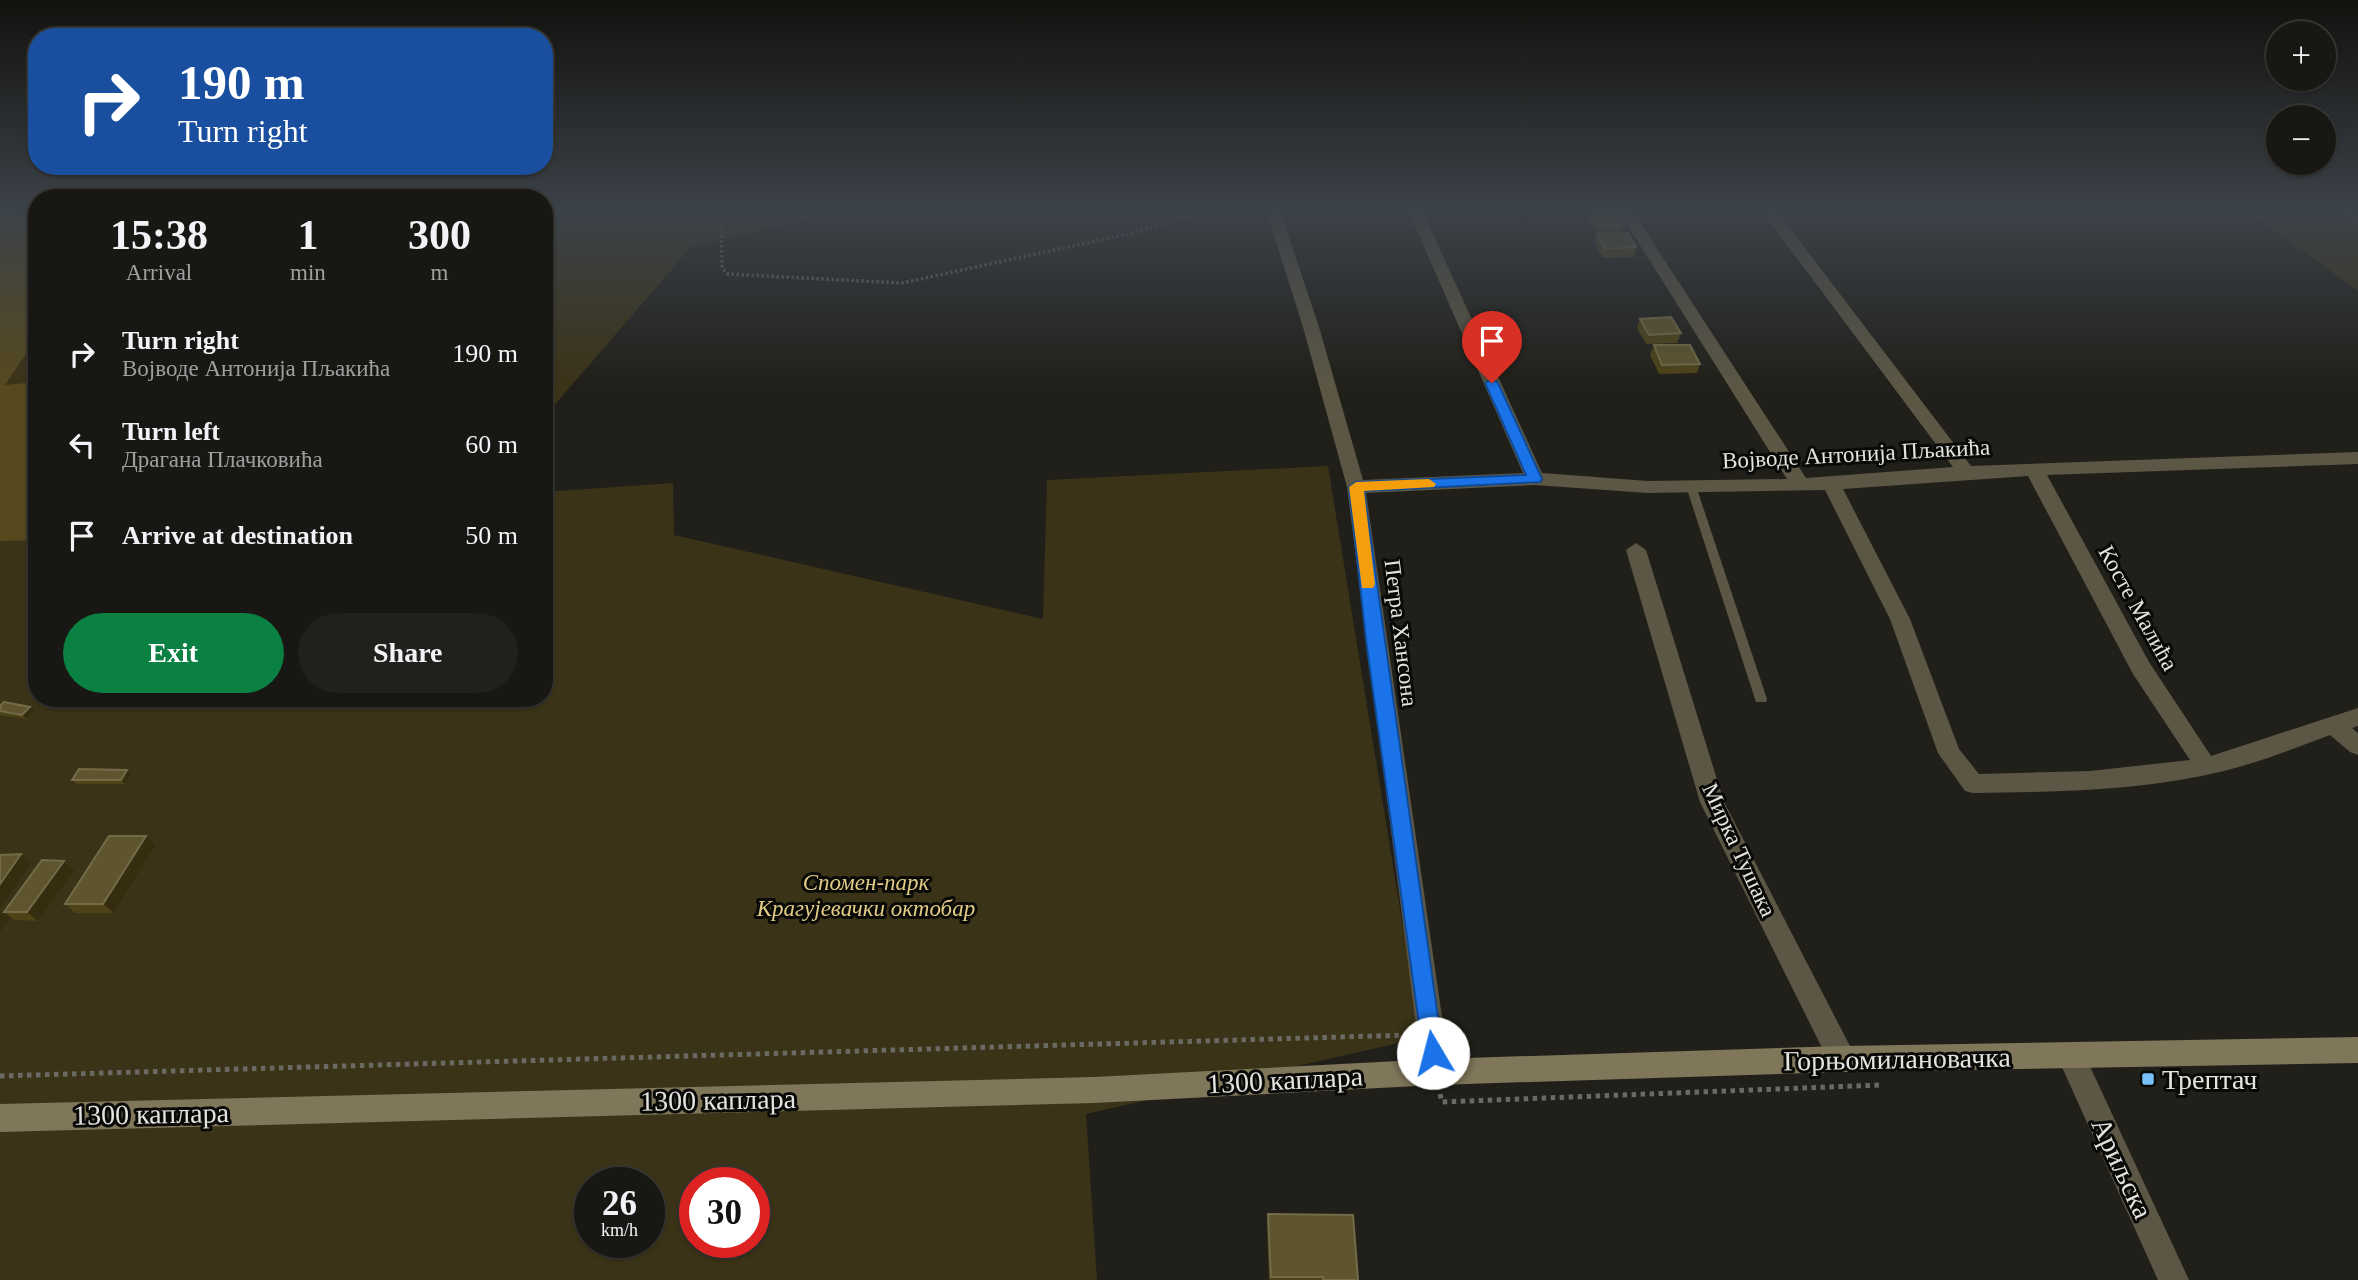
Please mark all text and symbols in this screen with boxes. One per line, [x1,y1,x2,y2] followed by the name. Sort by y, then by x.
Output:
[2266,21,2336,175] map controls
[2266,21,2336,91] button: +
[178,55,305,110] text: 190 m
[63,56,154,147] icon: right
[2266,105,2336,175] button: −
[178,113,308,149] text: Turn right
[110,212,208,258] text: 15:38
[297,212,318,258] text: 1
[408,212,471,258] text: 300
[126,260,192,285] text: Arrival
[290,260,326,285] text: min
[430,260,448,285] text: m
[1462,311,1522,383] pin
[1473,322,1511,360] icon: arrive
[122,326,239,355] text: Turn right
[63,335,101,373] icon: right
[452,339,518,368] text: 190 m
[122,356,390,381] text: Војводе Антонија Пљакића
[122,417,220,446] text: Turn left
[63,426,101,464] icon: left
[465,430,518,459] text: 60 m
[1721,434,1991,474] street label: Војводе Антонија Пљакића
[122,447,323,472] text: Драгана Плачковића
[63,517,101,555] icon: arrive
[122,521,353,550] text: Arrive at destination
[465,521,518,550] text: 50 m
[2093,541,2183,675] street label: Косте Малића
[1380,558,1422,708] street label: Петра Хансона
[63,613,284,693] button: Exit
[298,613,518,693] button: Share
[1697,779,1781,921] street label: Мирка Тушака
[756,870,975,921] park label: Спомен-парк Крагујевачки октобар
[1396,1016,1470,1090] position arrow
[1783,1042,2012,1076] street label: Горњомилановачка
[1206,1060,1364,1100] street label: 1300 каплара
[2162,1064,2257,1095] place label: Трептач
[2140,1071,2156,1087] marker: Трептач
[640,1083,797,1117] street label: 1300 каплара
[73,1097,230,1131] street label: 1300 каплара
[2085,1113,2159,1224] street label: Ариљска
[679,1167,770,1258] speed limit sign: 30
[602,1184,637,1223] text: 26
[601,1220,638,1240] text: km/h

